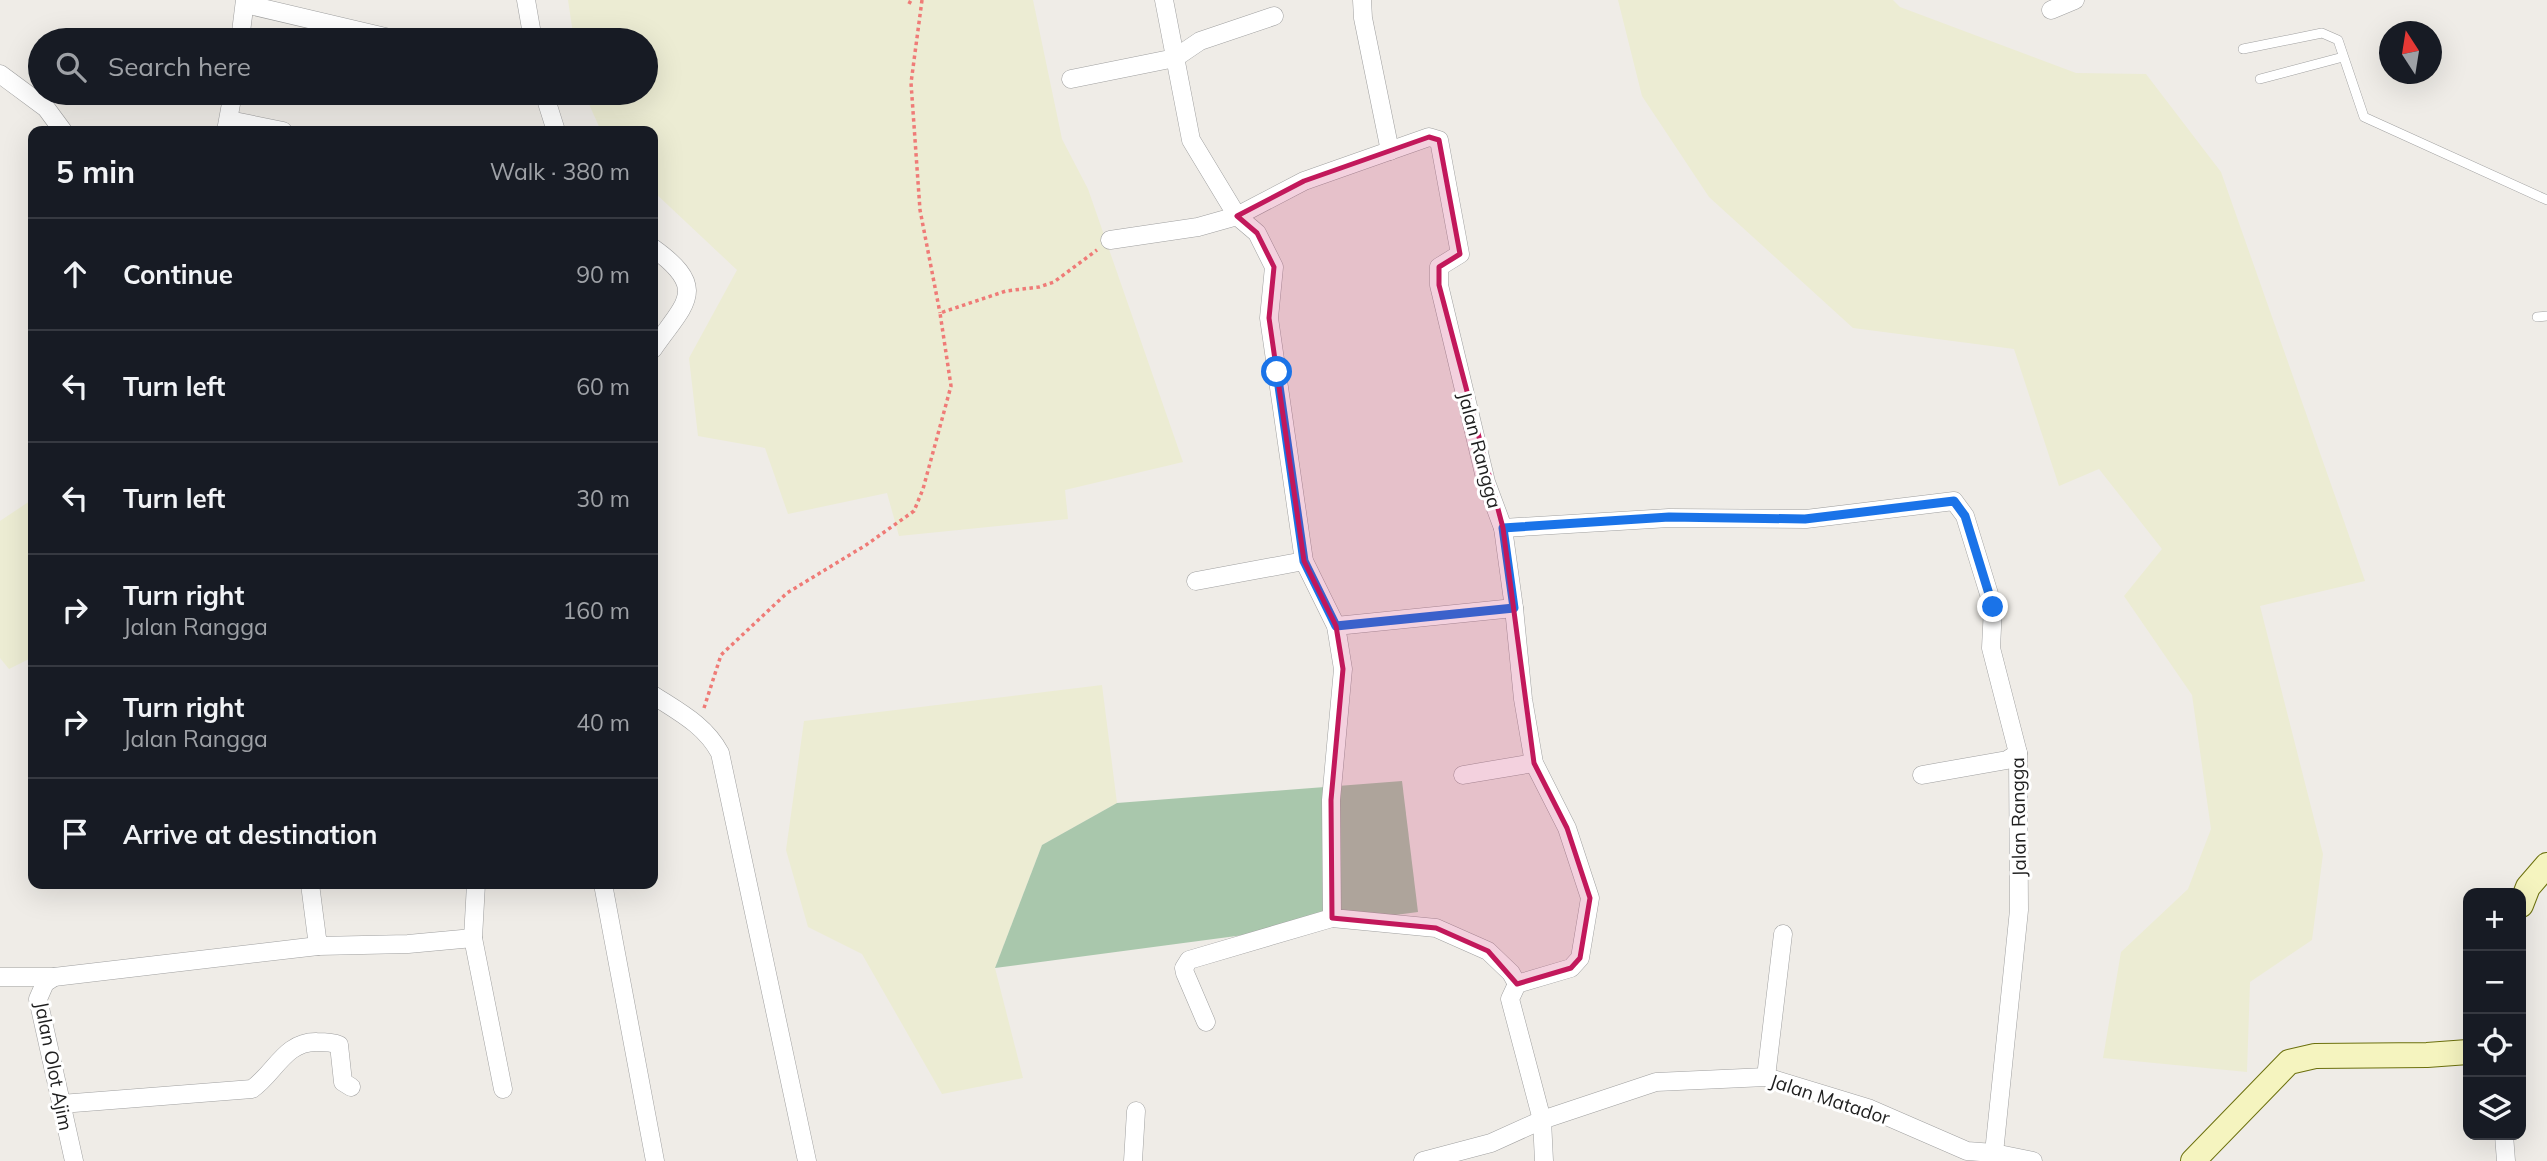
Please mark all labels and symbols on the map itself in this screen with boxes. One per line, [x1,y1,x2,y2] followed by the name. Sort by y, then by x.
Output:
[2379,21,2442,84] north arrow
[1261,356,1292,387] route start
[1453,389,1507,511] street label: Jalan Rangga
[1977,591,2008,622] route end
[2005,757,2031,877] street label: Jalan Rangga
[30,999,78,1133] street label: Jalan Olot Ajim
[1767,1068,1893,1130] street label: Jalan Matador

